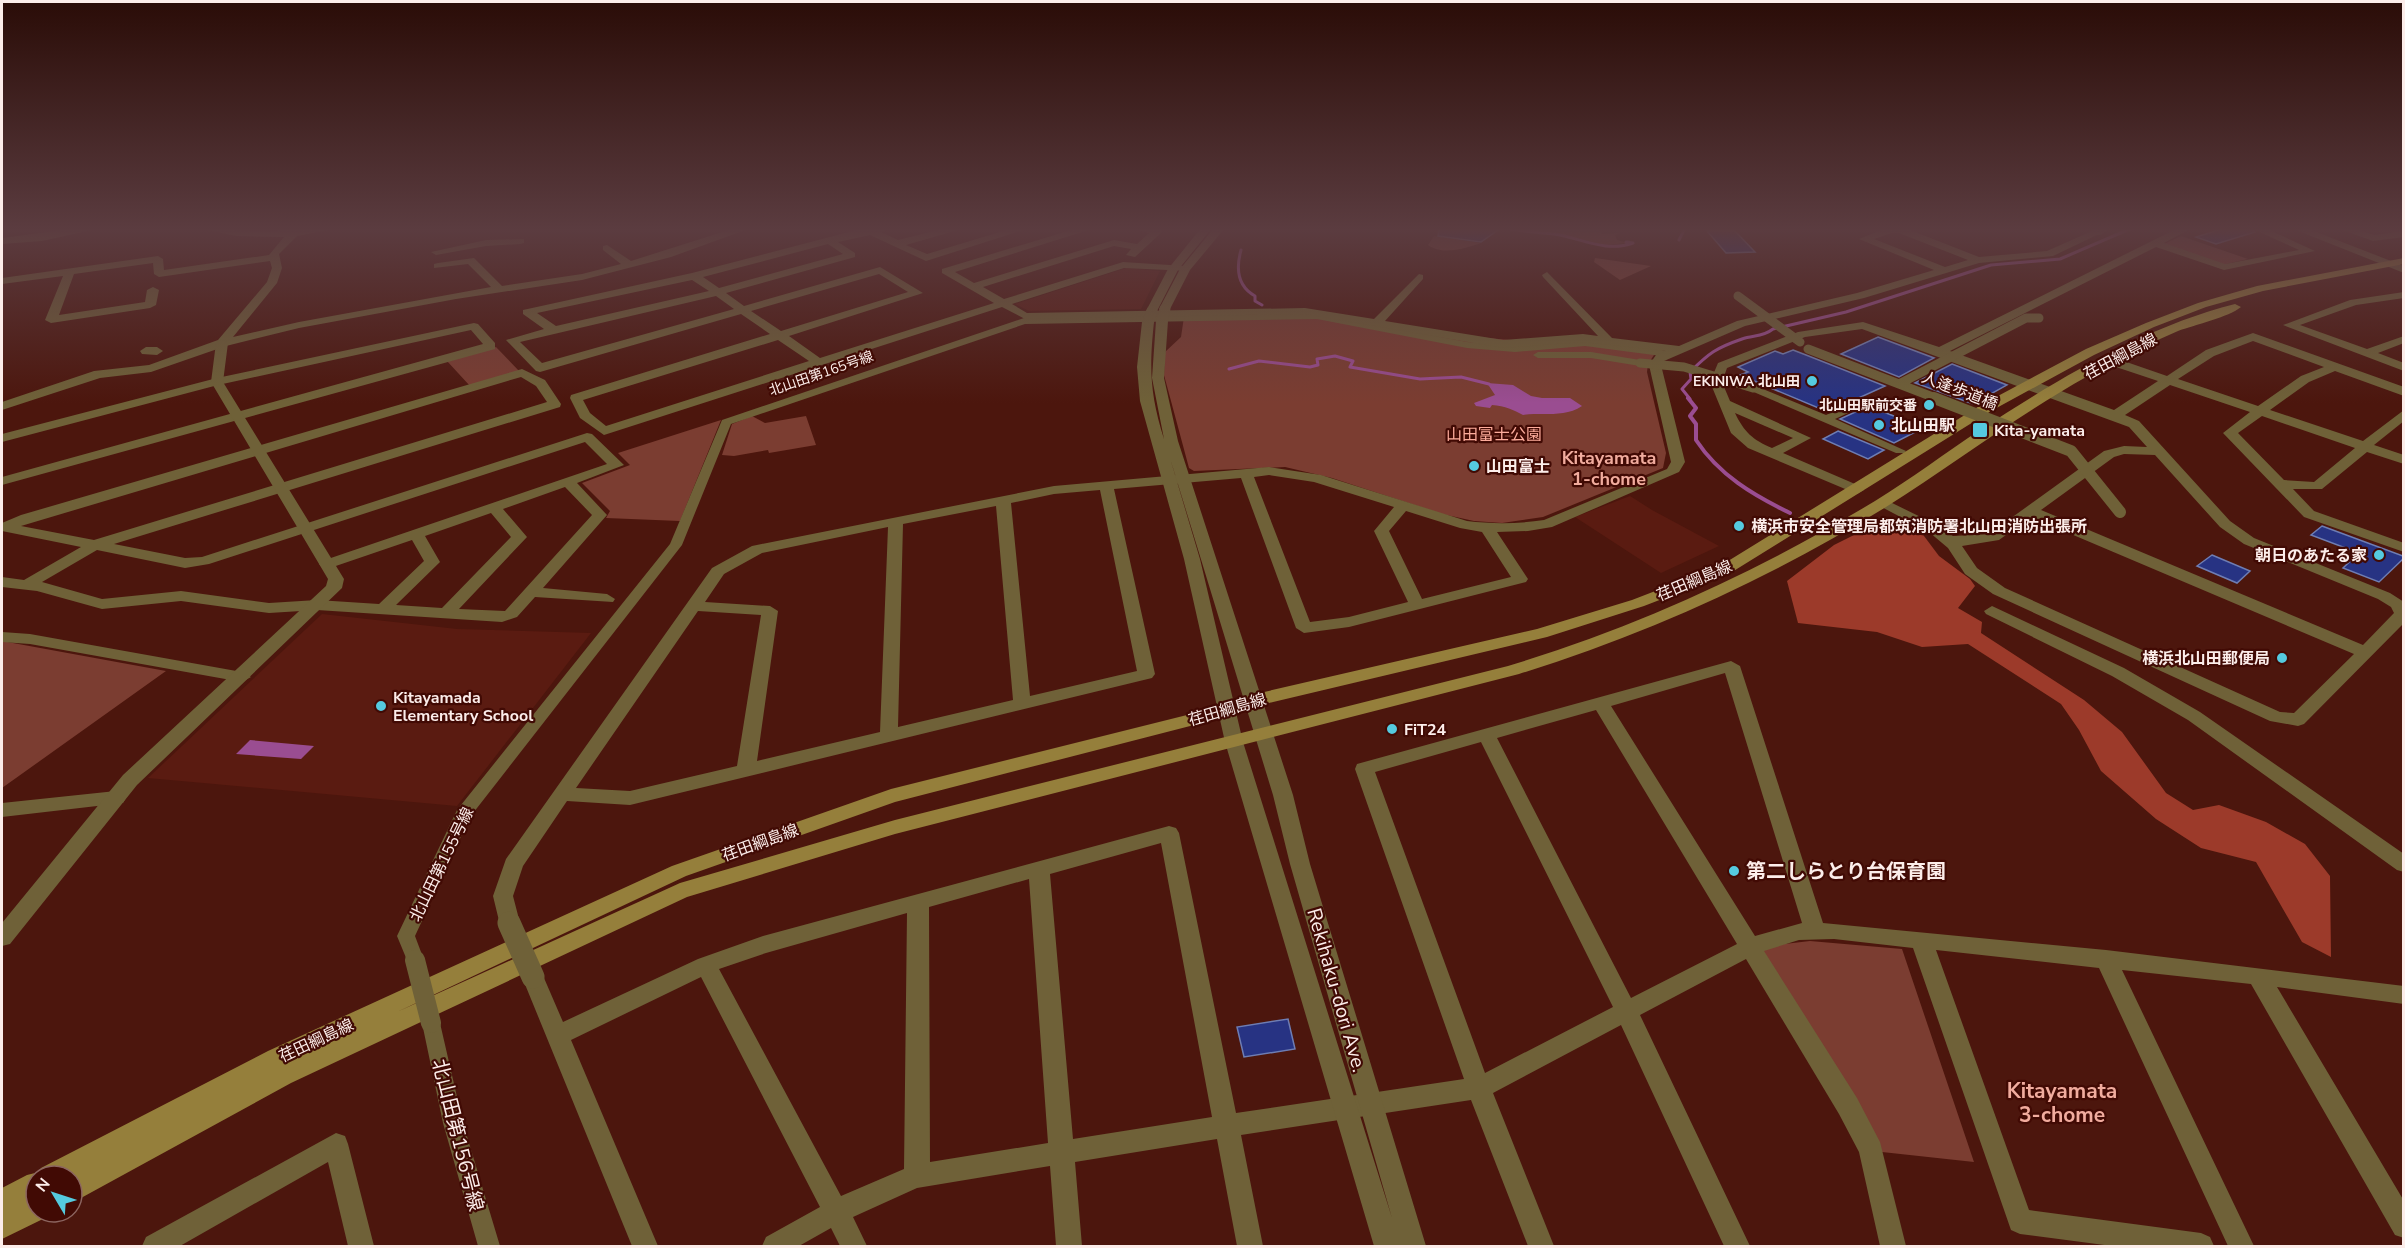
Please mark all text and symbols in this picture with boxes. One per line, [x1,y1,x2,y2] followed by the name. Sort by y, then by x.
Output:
[2080,328,2161,385] street label: 荏田綱島線
[766,347,876,400] street label: 北山田第165号線
[1918,366,2001,416] street label: 人逢歩道橋
[1693,372,1800,391] place label: EKINIWA 北山田
[1805,374,1819,388] marker: EKINIWA 北山田
[1819,396,1917,415] place label: 北山田駅前交番
[1922,398,1936,412] marker: 北山田駅前交番
[1891,415,1955,437] place label: 北山田駅
[1872,418,1886,432] marker: 北山田駅
[1994,420,2085,442] place label: Kita-yamata
[1971,421,1989,439] marker: Kita-yamata
[1446,424,1542,446] park label: 山田富士公園
[1562,446,1656,491] district label: Kitayamata 1-chome
[1486,456,1550,478] place label: 山田富士
[1467,459,1481,473] marker: 山田富士
[1751,516,2087,538] place label: 横浜市安全管理局都筑消防署北山田消防出張所
[1732,519,1746,533] marker: 横浜市安全管理局都筑消防署北山田消防出張所
[2255,545,2367,567] place label: 朝日のあたる家
[2372,548,2386,562] marker: 朝日のあたる家
[1653,555,1736,607] street label: 荏田綱島線
[2142,648,2270,670] place label: 横浜北山田郵便局
[2275,651,2289,665] marker: 横浜北山田郵便局
[393,687,533,727] place label: Kitayamada Elementary School
[1186,688,1269,732] street label: 荏田綱島線
[374,699,388,713] marker: Kitayamada Elementary School
[1404,719,1447,741] place label: FiT24
[1385,722,1399,736] marker: FiT24
[405,804,479,925] street label: 北山田第155号線
[719,819,802,867] street label: 荏田綱島線
[1746,858,1946,885] place label: 第二しらとり台保育園
[1727,864,1741,878] marker: 第二しらとり台保育園
[1300,905,1373,1075] street label: Rekihaku-dori Ave.
[276,1014,357,1068] street label: 荏田綱島線
[426,1056,489,1214] street label: 北山田第156号線
[2007,1077,2117,1129] district label: Kitayamata 3-chome
[24,1164,84,1224] north arrow
[31,1174,55,1197] text: N

